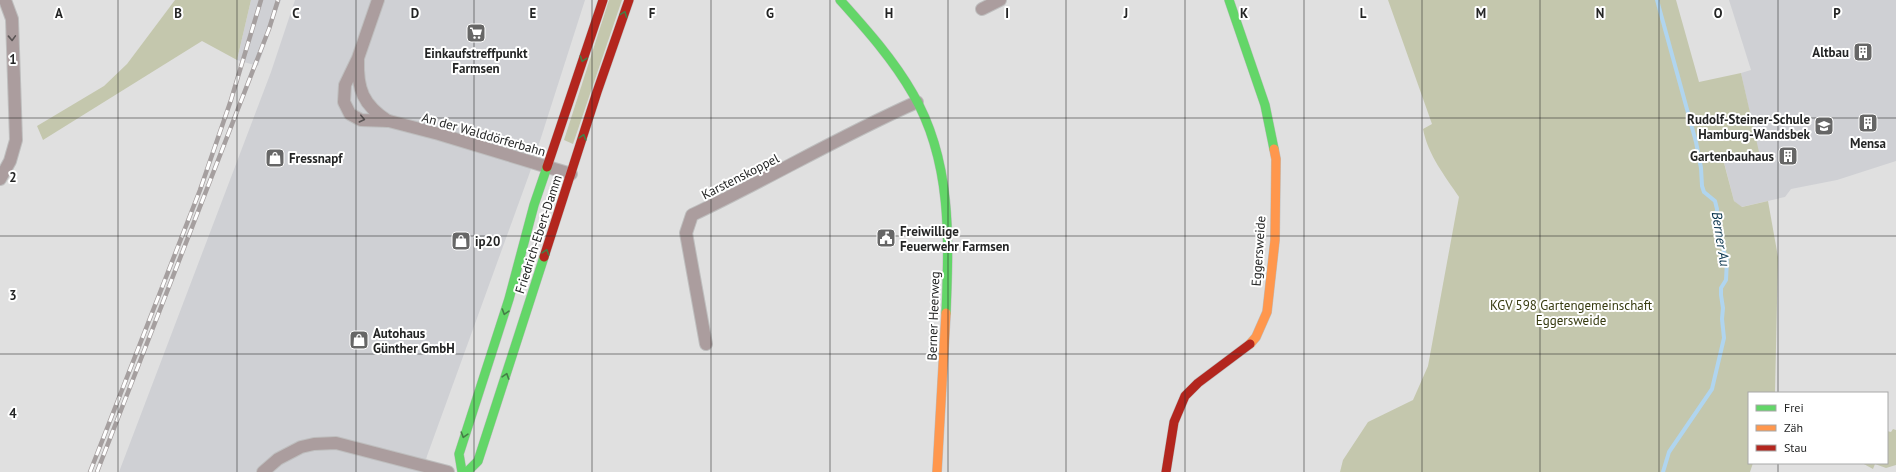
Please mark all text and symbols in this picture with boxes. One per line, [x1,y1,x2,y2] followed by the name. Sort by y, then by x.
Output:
[55,5,63,22] text: A
[174,5,182,22] text: B
[292,5,300,22] text: C
[411,5,419,22] text: D
[530,5,537,22] text: E
[649,5,656,22] text: F
[766,5,774,22] text: G
[885,5,893,22] text: H
[1005,5,1009,22] text: I
[1123,5,1128,22] text: J
[1240,5,1248,22] text: K
[1360,5,1367,22] text: L
[1476,5,1486,22] text: M
[1596,5,1604,22] text: N
[1714,5,1723,22] text: O
[1833,5,1841,22] text: P
[619,10,627,17] one-way arrow
[465,22,487,44] supermarket icon: Einkaufstreffpunkt Farmsen
[8,35,17,41] one-way arrow
[1852,41,1874,63] building icon: Altbau
[1812,44,1849,61] place label: Altbau
[425,45,528,77] place label: Einkaufstreffpunkt Farmsen
[9,51,17,68] text: 1
[579,56,588,63] one-way arrow
[420,109,548,160] street label: An der Walddörferbahn
[1687,111,1811,143] place label: Rudolf-Steiner-Schule Hamburg-Wandsbek
[1857,112,1879,134] building icon: Mensa
[359,114,365,122] one-way arrow
[1813,115,1835,137] school or university icon: Rudolf-Steiner-Schule Hamburg-Wandsbek
[578,134,586,141] one-way arrow
[1850,135,1886,152] place label: Mensa
[1777,145,1799,167] building icon: Gartenbauhaus
[264,147,286,169] shop icon: Fressnapf
[1690,148,1775,165] place label: Gartenbauhaus
[289,150,343,167] place label: Fressnapf
[699,150,782,203] street label: Karstenskoppel
[9,169,17,186] text: 2
[511,173,566,296] street label: Friedrich-Ebert-Damm
[1708,210,1734,268] water label: Berner Au
[1248,215,1269,287] street label: Eggersweide
[900,223,1009,255] place label: Freiwillige Feuerwehr Farmsen
[875,227,897,249] public building icon: Freiwillige Feuerwehr Farmsen
[450,230,472,252] shop icon: ip20
[475,233,500,250] place label: ip20
[541,249,549,256] one-way arrow
[923,271,944,361] street label: Berner Heerweg
[9,287,17,304] text: 3
[1490,297,1653,329] park label: KGV 598 Gartengemeinschaft Eggersweide
[501,308,510,315] one-way arrow
[373,325,455,357] place label: Autohaus Günther GmbH
[348,329,370,351] shop icon: Autohaus Günther GmbH
[501,372,510,379] one-way arrow
[1748,392,1888,464] legend
[1784,400,1804,415] text: Frei
[9,405,17,422] text: 4
[1784,420,1803,435] text: Zäh
[460,431,469,438] one-way arrow
[1784,440,1807,455] text: Stau

